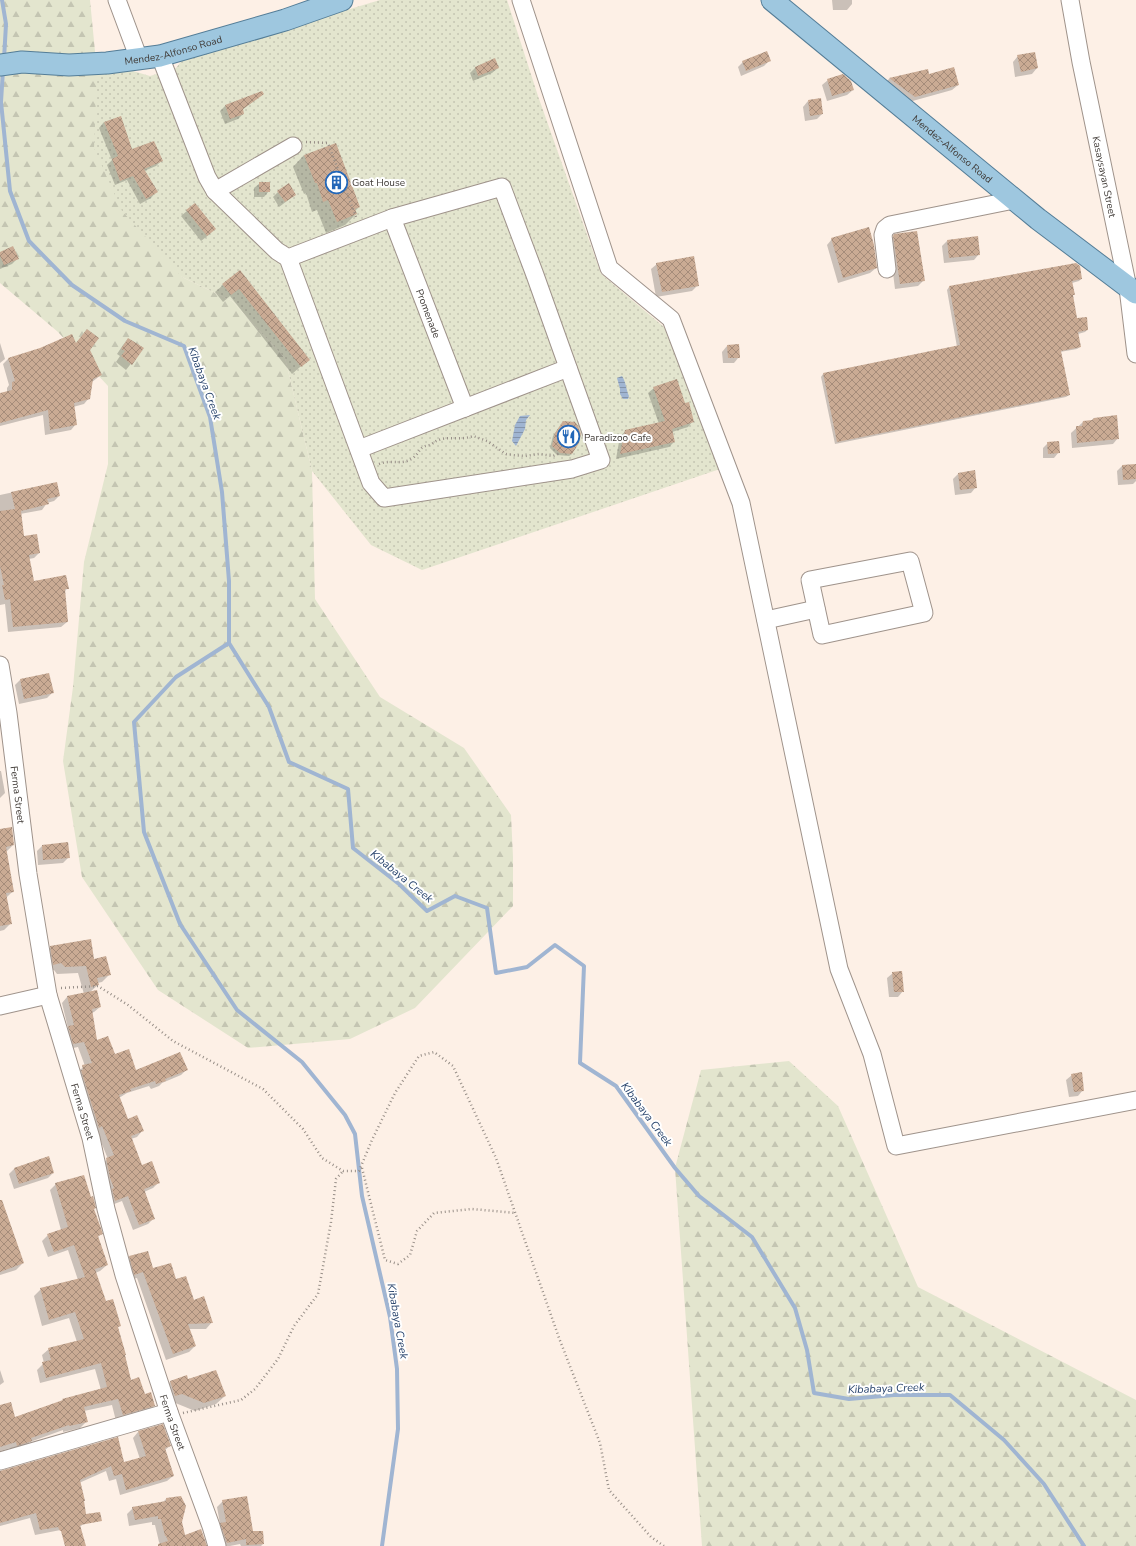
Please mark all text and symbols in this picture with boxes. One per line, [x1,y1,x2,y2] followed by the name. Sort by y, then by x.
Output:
[124,32,224,69] street label: Mendez-Alfonso Road
[909,112,995,187] street label: Mendez-Alfonso Road
[1089,135,1119,219] street label: Kasaysayan Street
[323,169,349,195] building icon: Goat House
[352,176,405,190] place label: Goat House
[412,287,443,340] street label: Promenade
[184,345,225,422] water label: Kibabaya Creek
[555,424,581,450] restaurant icon: Paradizoo Cafe
[584,431,651,445] place label: Paradizoo Cafe
[7,765,28,825] street label: Ferma Street
[367,846,437,907] water label: Kibabaya Creek
[618,1079,676,1150] water label: Kibabaya Creek
[67,1082,97,1142] street label: Ferma Street
[383,1282,412,1361] water label: Kibabaya Creek
[848,1380,925,1397] water label: Kibabaya Creek
[156,1393,189,1453] street label: Ferma Street

